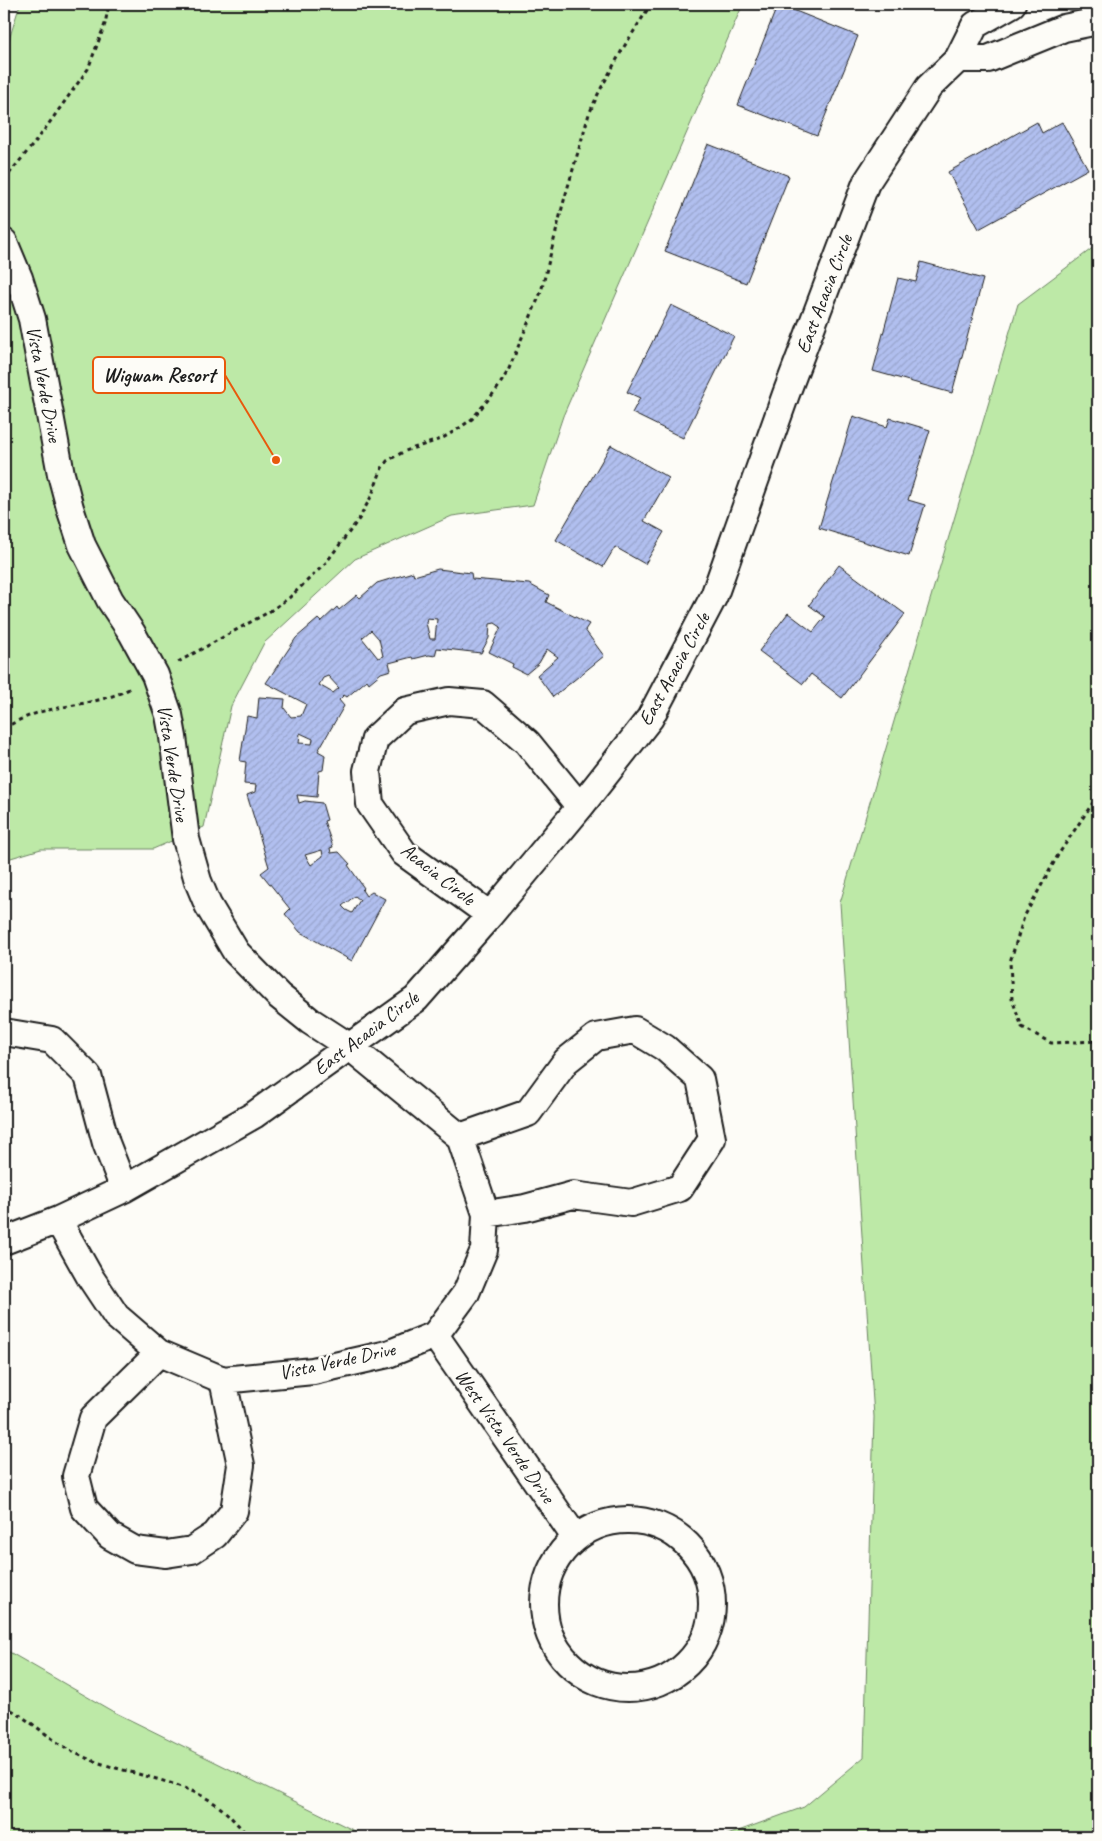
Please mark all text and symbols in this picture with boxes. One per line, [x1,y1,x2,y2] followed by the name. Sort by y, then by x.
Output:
[790,230,859,357] street label: East Acacia Circle
[21,324,68,446] street label: Vista Verde Drive
[93,357,225,393] callout: Wigwam Resort
[103,362,218,388] text: Wigwam Resort
[633,607,716,730] street label: East Acacia Circle
[151,703,195,824] street label: Vista Verde Drive
[396,837,481,912] street label: Acacia Circle
[308,984,425,1081] street label: East Acacia Circle
[277,1336,399,1385] street label: Vista Verde Drive
[450,1364,561,1509] street label: West Vista Verde Drive

